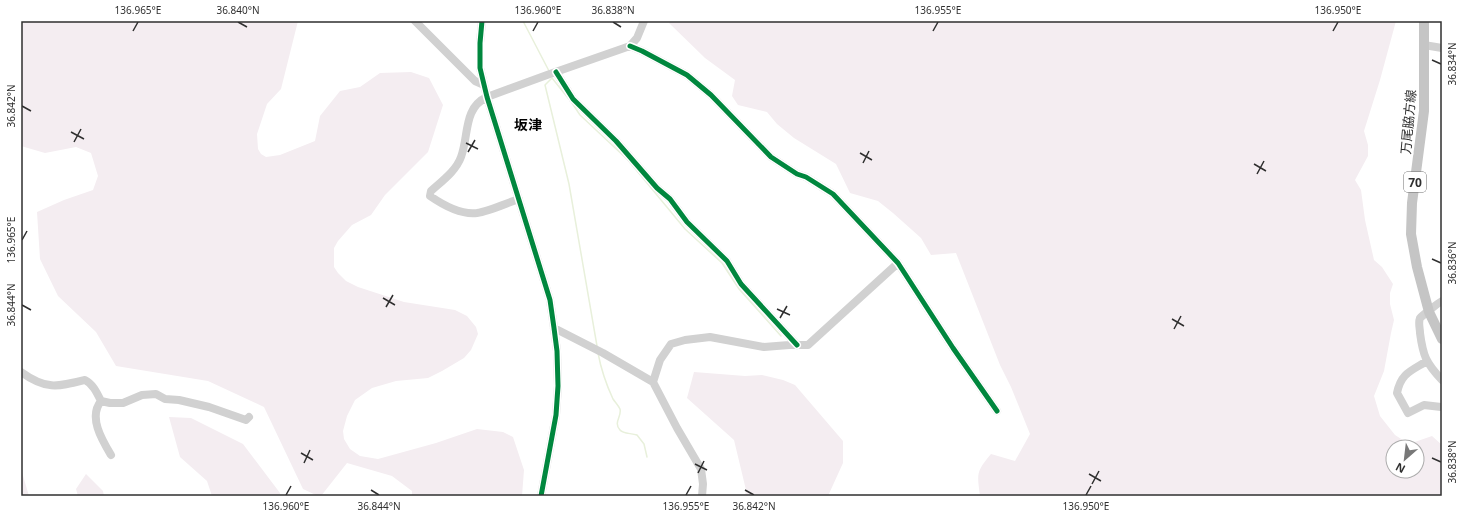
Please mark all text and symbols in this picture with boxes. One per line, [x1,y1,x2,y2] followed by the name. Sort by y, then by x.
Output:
[115,3,161,17] text: 136.965°E
[216,3,260,17] text: 36.840°N
[515,3,561,17] text: 136.960°E
[591,3,635,17] text: 36.838°N
[915,3,961,17] text: 136.955°E
[1315,3,1361,17] text: 136.950°E
[1445,42,1459,86] text: 36.834°N
[4,84,18,128] text: 36.842°N
[1396,89,1420,155] street label: 万尾脇方線
[514,115,542,134] district label: 坂津
[1404,172,1426,192] road number: 70
[4,217,18,263] text: 136.965°E
[1445,241,1459,285] text: 36.836°N
[4,283,18,327] text: 36.844°N
[1385,439,1425,479] north arrow
[1445,440,1459,484] text: 36.838°N
[1393,460,1408,477] text: N
[263,499,309,513] text: 136.960°E
[357,499,401,513] text: 36.844°N
[663,499,709,513] text: 136.955°E
[732,499,776,513] text: 36.842°N
[1063,499,1109,513] text: 136.950°E

